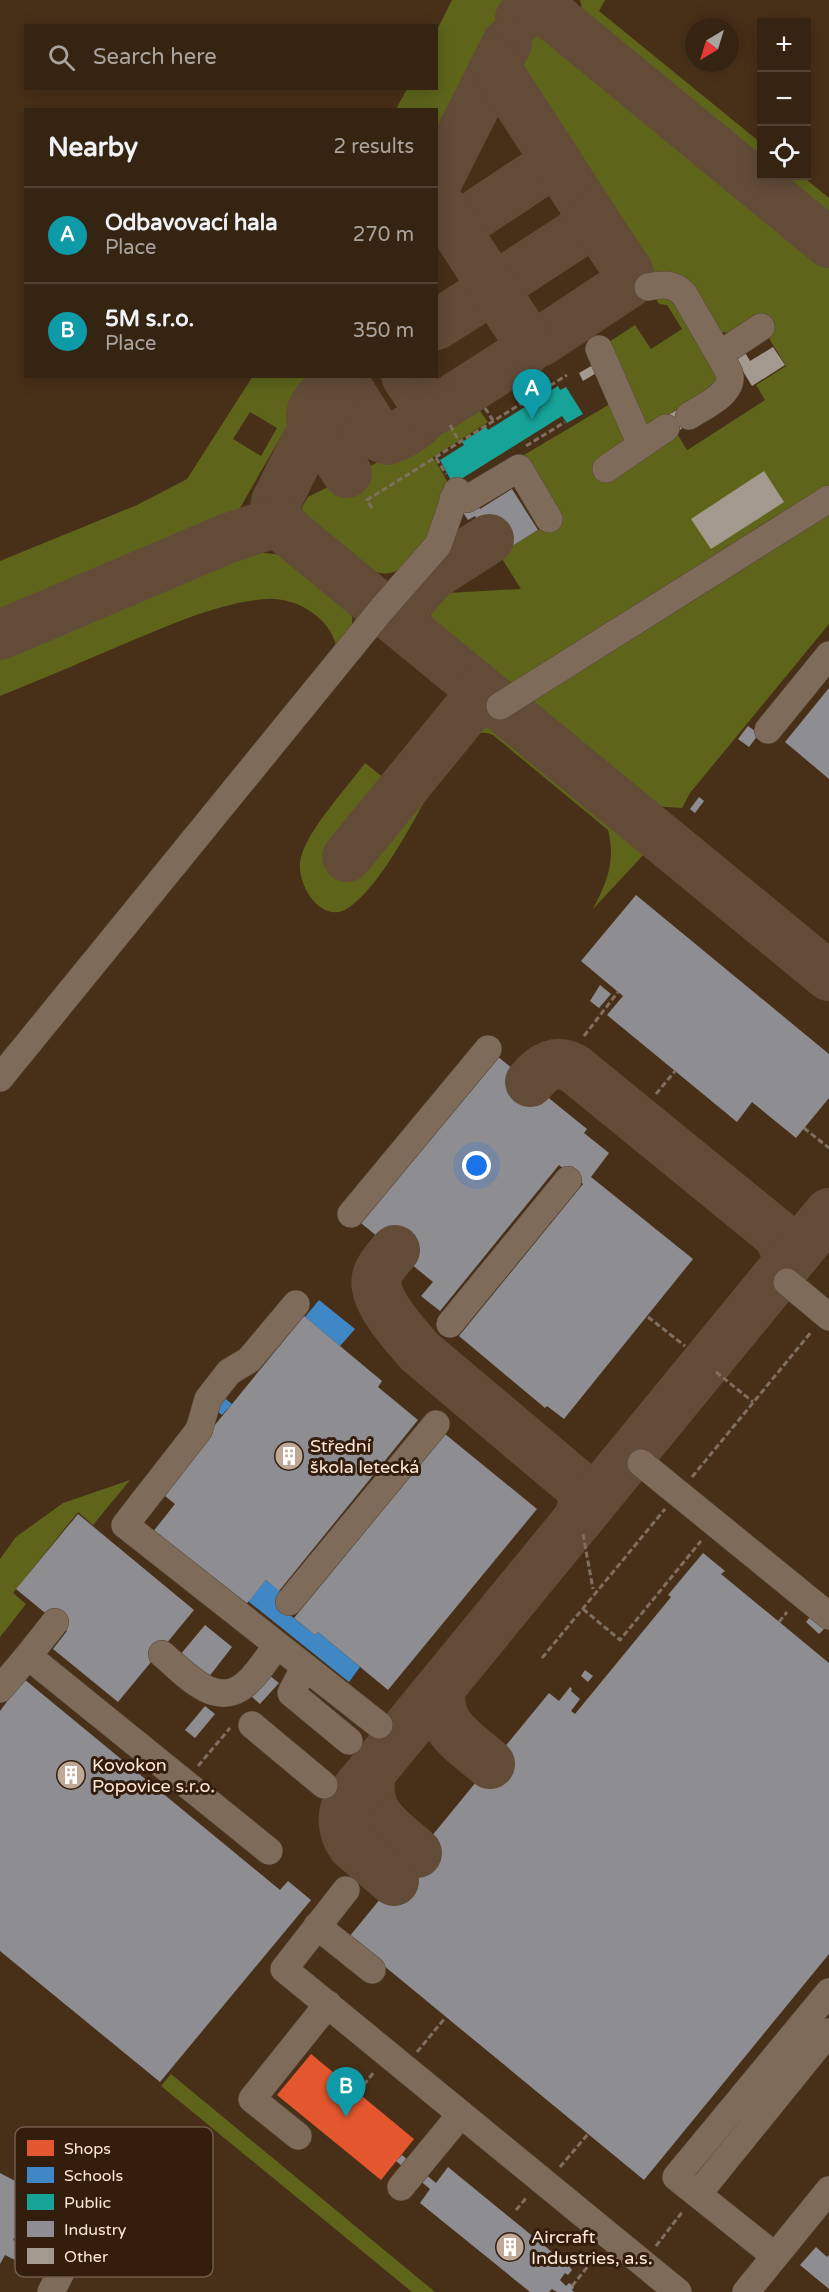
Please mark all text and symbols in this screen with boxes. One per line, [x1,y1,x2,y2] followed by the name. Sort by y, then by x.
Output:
[685,18,739,72] north arrow
[757,18,811,180] map controls
[757,18,811,72] button: +
[24,24,438,90] search box
[45,41,78,74] icon: search
[93,44,217,70] text: Search here
[757,72,811,126] button: −
[757,126,811,180] button: locate
[48,132,138,163] text: Nearby
[334,135,414,159] text: 2 results
[105,210,278,236] text: Odbavovací hala
[60,223,75,247] text: A
[353,223,414,247] text: 270 m
[105,236,156,260] text: Place
[105,306,194,332] text: 5M s.r.o.
[61,319,74,343] text: B
[353,319,414,343] text: 350 m
[105,332,156,356] text: Place
[512,370,552,419] pin: A
[462,1151,491,1180] your location
[310,1435,419,1478] place label: Střední škola letecká
[273,1440,305,1472] building icon: Střední škola letecká
[92,1754,215,1797] place label: Kovokon Popovice s.r.o.
[55,1759,87,1791] building icon: Kovokon Popovice s.r.o.
[326,2068,366,2117] pin: B
[15,2127,213,2277] legend
[64,2139,111,2159] text: Shops
[64,2166,123,2186] text: Schools
[64,2193,111,2213] text: Public
[64,2220,127,2240] text: Industry
[531,2226,652,2269] place label: Aircraft Industries, a.s.
[494,2231,526,2263] building icon: Aircraft Industries, a.s.
[64,2247,109,2267] text: Other

